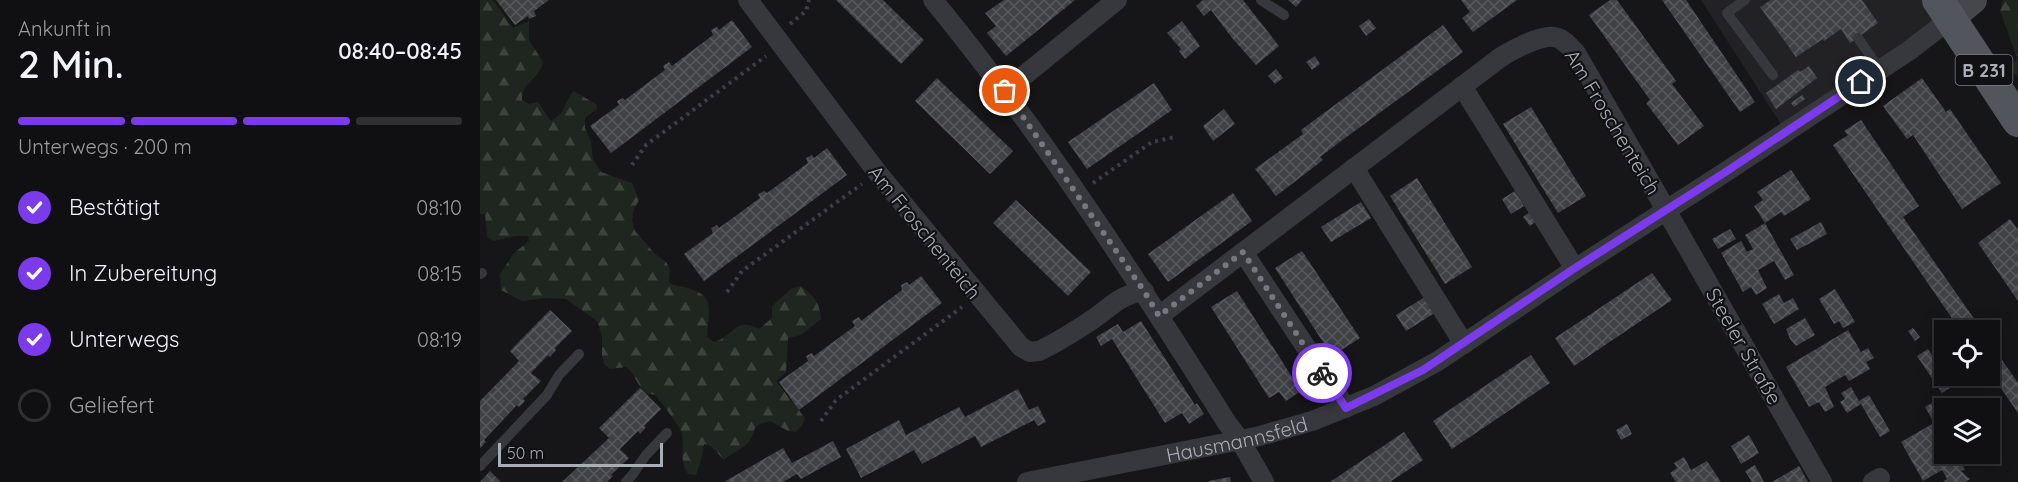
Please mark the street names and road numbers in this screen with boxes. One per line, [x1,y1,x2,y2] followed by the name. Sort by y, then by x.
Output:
[1560,45,1666,199] street label: Am Froschenteich
[1956,55,2012,85] road number: B 231
[863,160,987,304] street label: Am Froschenteich
[1701,283,1787,409] street label: Steeler Straße
[1164,410,1310,467] street label: Hausmannsfeld

